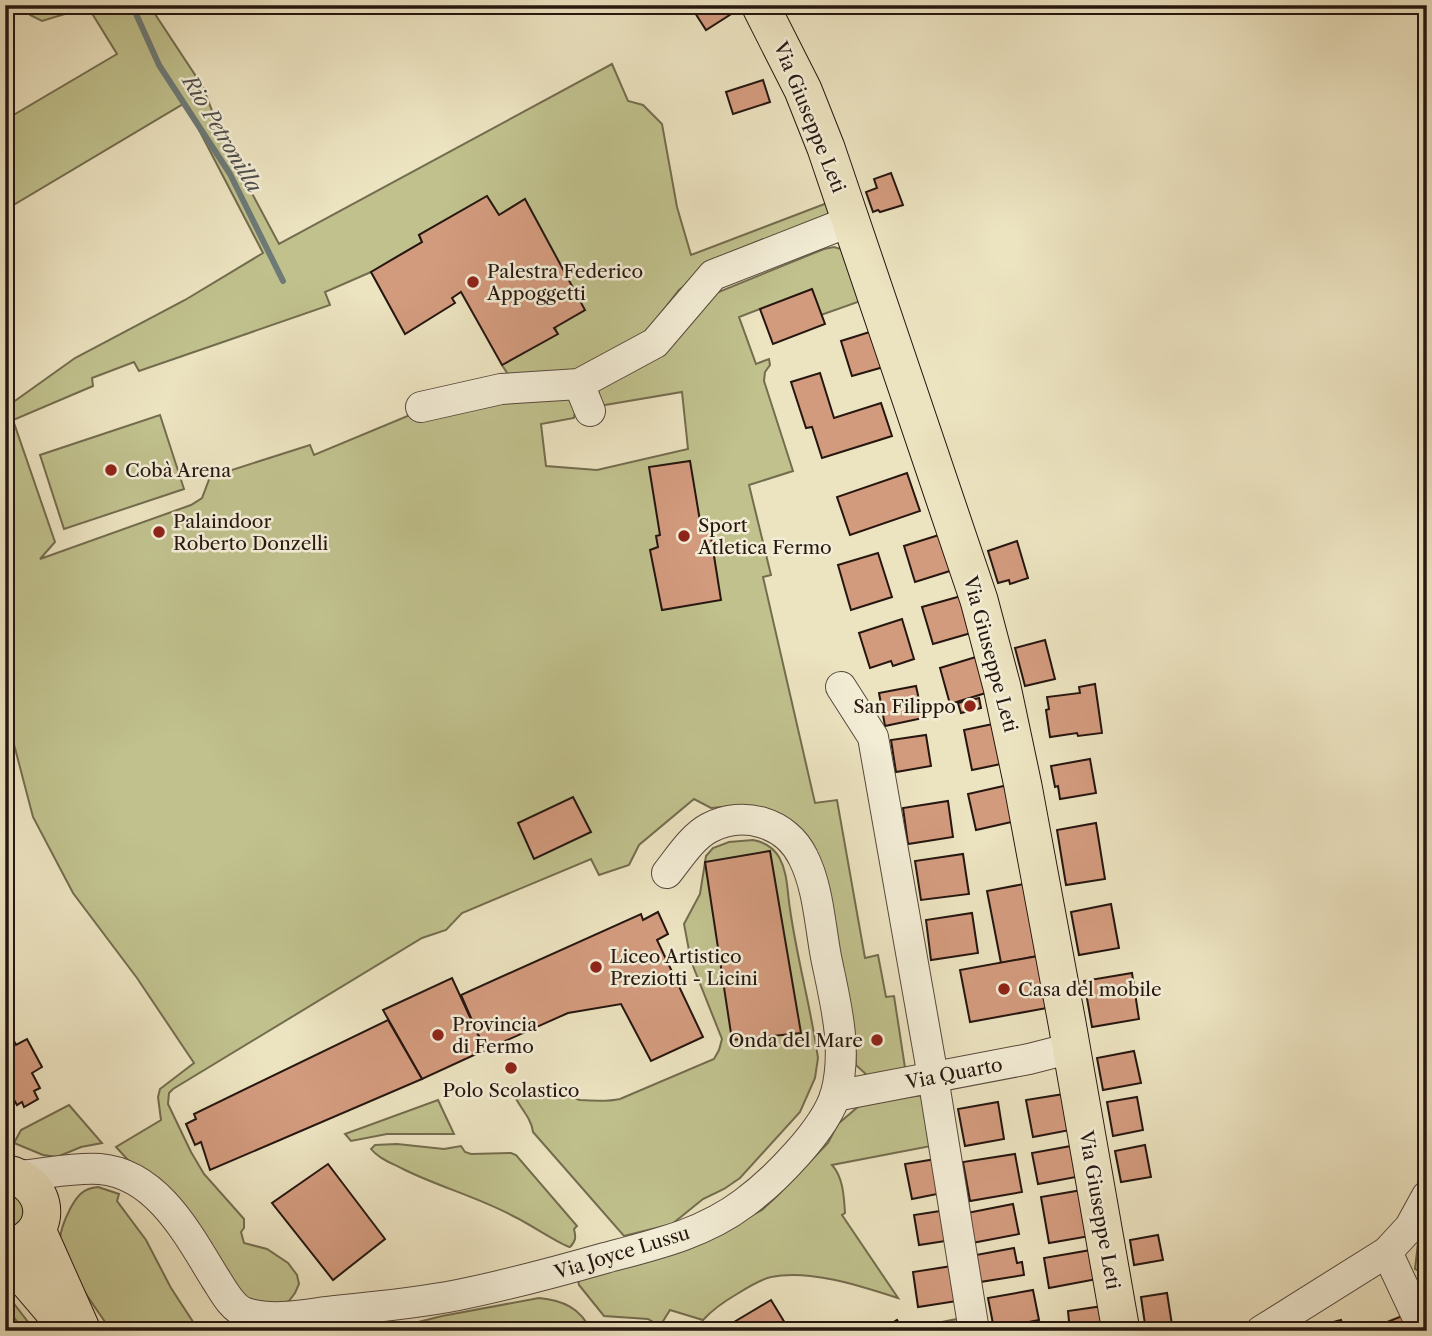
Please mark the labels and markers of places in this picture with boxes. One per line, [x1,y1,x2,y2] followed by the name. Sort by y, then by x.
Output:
[486,260,643,305] place label: Palestra Federico Appoggetti
[465,274,481,290] marker: Palestra Federico Appoggetti
[125,459,231,482] place label: Cobà Arena
[103,462,119,478] marker: Cobà Arena
[173,510,329,555] place label: Palaindoor Roberto Donzelli
[697,514,832,559] place label: Sport Atletica Fermo
[151,524,167,540] marker: Palaindoor Roberto Donzelli
[676,528,692,544] marker: Sport Atletica Fermo
[853,695,956,718] place label: San Filippo
[962,698,978,714] marker: San Filippo
[610,945,758,990] place label: Liceo Artistico Preziotti - Licini
[588,959,604,975] marker: Liceo Artistico Preziotti - Licini
[1018,978,1162,1001] place label: Casa del mobile
[996,981,1012,997] marker: Casa del mobile
[452,1013,537,1058] place label: Provincia di Fermo
[430,1027,446,1043] marker: Provincia di Fermo
[729,1029,863,1052] place label: Onda del Mare
[869,1032,885,1048] marker: Onda del Mare
[503,1060,519,1076] marker: Polo Scolastico
[442,1079,580,1102] place label: Polo Scolastico

